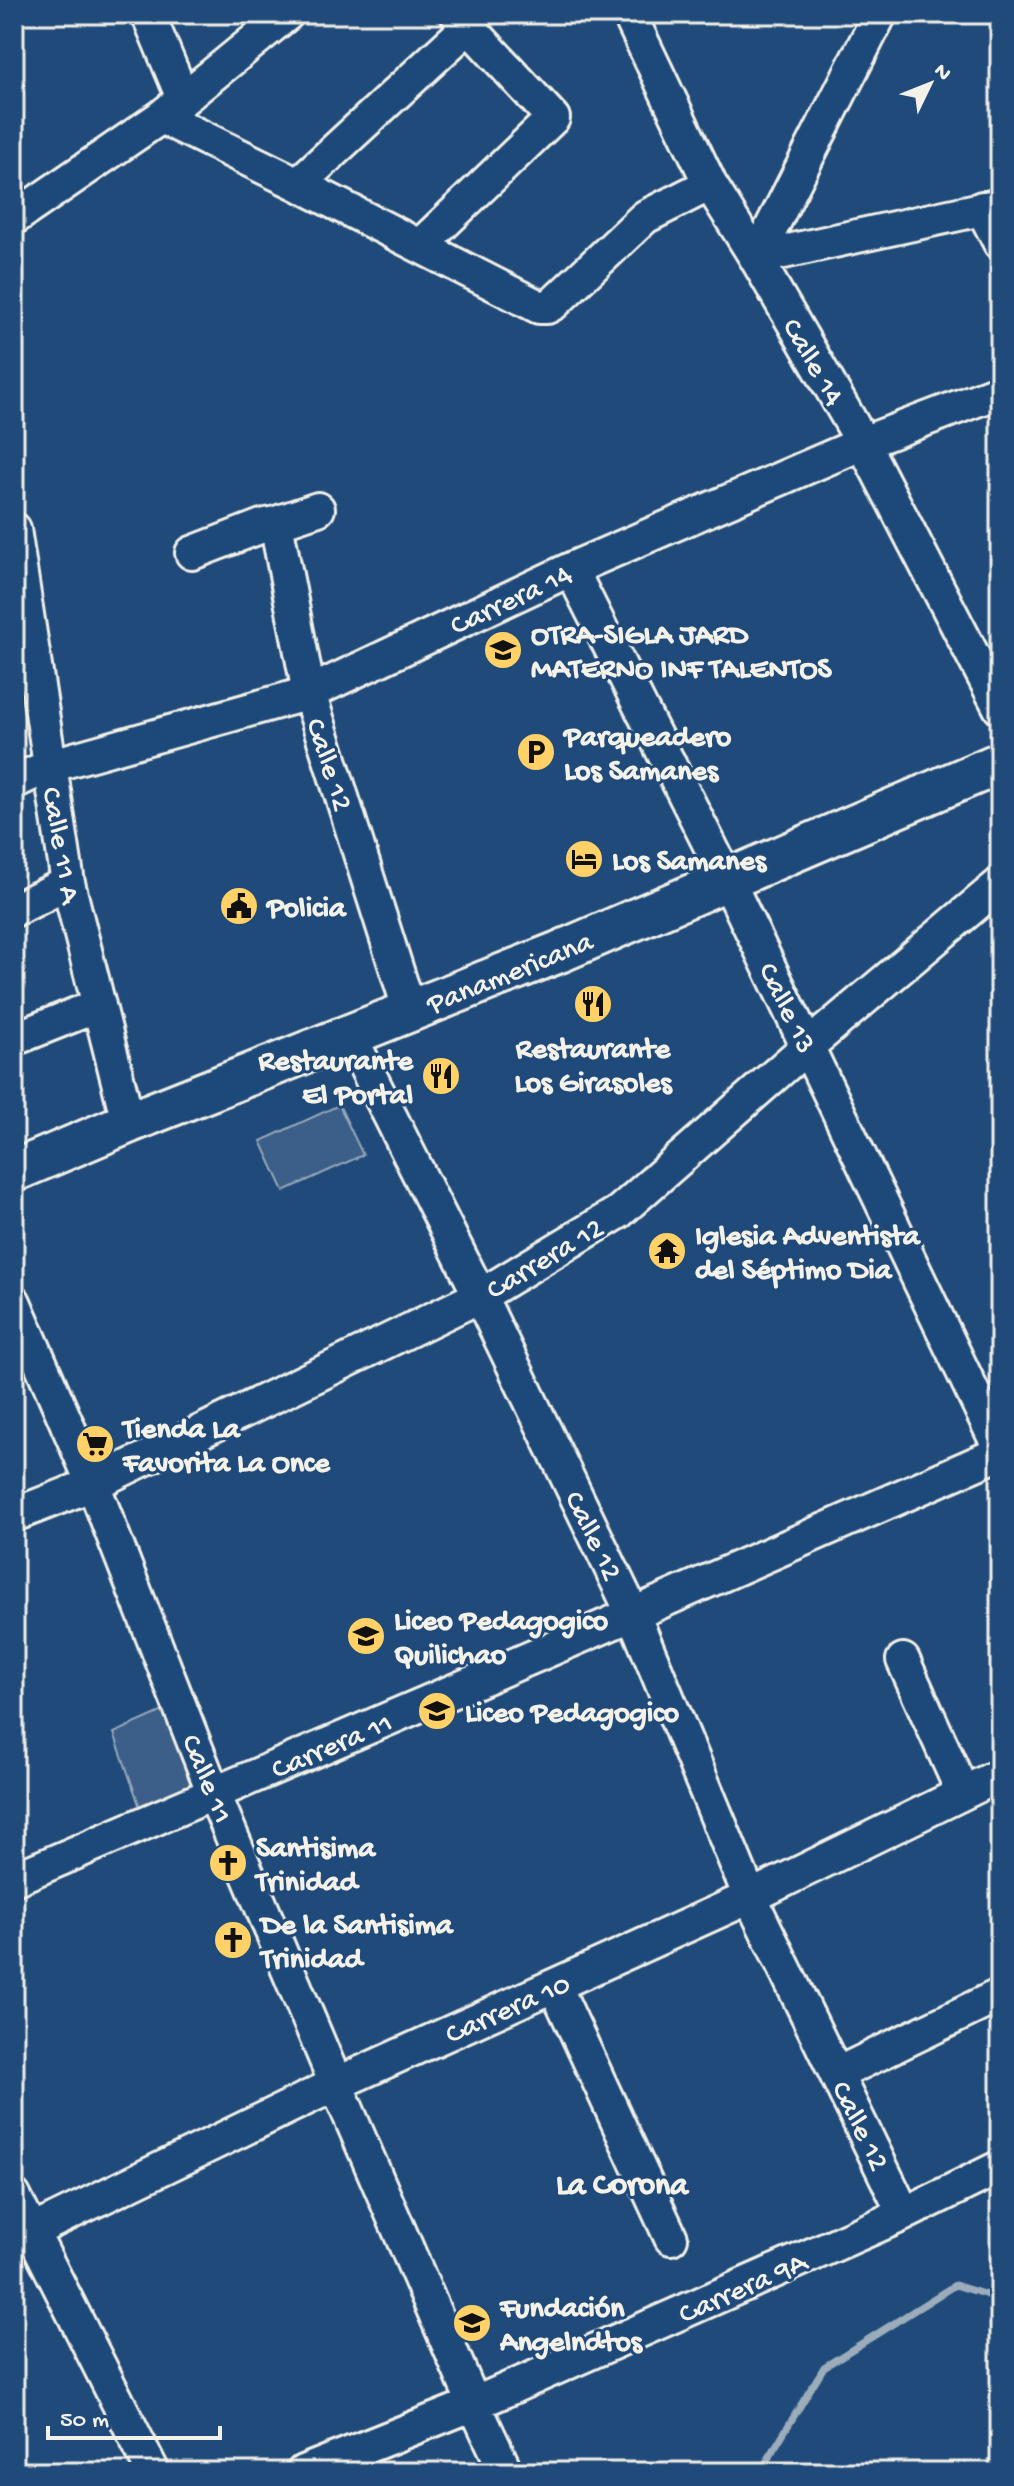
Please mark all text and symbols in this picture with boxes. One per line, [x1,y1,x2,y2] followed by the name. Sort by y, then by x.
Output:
[890,44,970,124] north arrow
[927,59,956,87] text: N
[772,313,850,413] street label: Calle 14
[445,559,578,645] street label: Carrera 14
[531,620,833,689] place label: OTRA-SIGLA JARD MATERNO INF TALENTOS
[482,629,524,671] school or university icon: OTRA-SIGLA JARD MATERNO INF TALENTOS
[295,715,358,816] street label: Calle 12
[562,722,732,791] place label: Parqueadero Los Samanes
[515,731,557,773] parking icon: Parqueadero Los Samanes
[31,785,86,908] street label: Calle 11 A
[563,838,605,880] hotel icon: Los Samanes
[612,846,768,881] place label: Los Samanes
[218,885,260,927] public building icon: Policia
[265,893,347,928] place label: Policia
[422,926,600,1025] street label: Panamericana
[748,958,822,1060] street label: Calle 13
[572,983,614,1025] restaurant icon: Restaurante Los Girasoles
[514,1034,674,1103] place label: Restaurante Los Girasoles
[258,1046,415,1115] place label: Restaurante El Portal
[420,1055,462,1097] restaurant icon: Restaurante El Portal
[481,1212,611,1310] street label: Carrera 12
[695,1221,921,1290] place label: Iglesia Adventista del Séptimo Dia
[646,1230,688,1272] temple icon: Iglesia Adventista del Séptimo Dia
[121,1414,331,1483] place label: Tienda La Favorita La Once
[74,1423,116,1465] supermarket icon: Tienda La Favorita La Once
[554,1486,628,1588] street label: Calle 12
[394,1606,609,1675] place label: Liceo Pedagogico Quilichao
[345,1615,387,1657] school or university icon: Liceo Pedagogico Quilichao
[416,1690,458,1732] school or university icon: Liceo Pedagogico
[465,1698,680,1733] place label: Liceo Pedagogico
[267,1707,399,1789] street label: Carrera 11
[171,1730,238,1829] street label: Calle 11
[254,1833,376,1902] place label: Santisima Trinidad
[207,1842,249,1884] church icon: Santisima Trinidad
[258,1910,454,1979] place label: De la Santisima Trinidad
[212,1919,254,1961] church icon: De la Santisima Trinidad
[441,1968,577,2054] street label: Carrera 10
[821,2076,895,2178] street label: Calle 12
[556,2168,690,2206] district label: La Corona
[674,2246,815,2334] street label: Carrera 9A
[499,2293,644,2362] place label: Fundación Angelndtos
[451,2302,493,2344] school or university icon: Fundación Angelndtos
[48,2390,220,2440] scale bar
[60,2407,109,2436] text: 50 m

